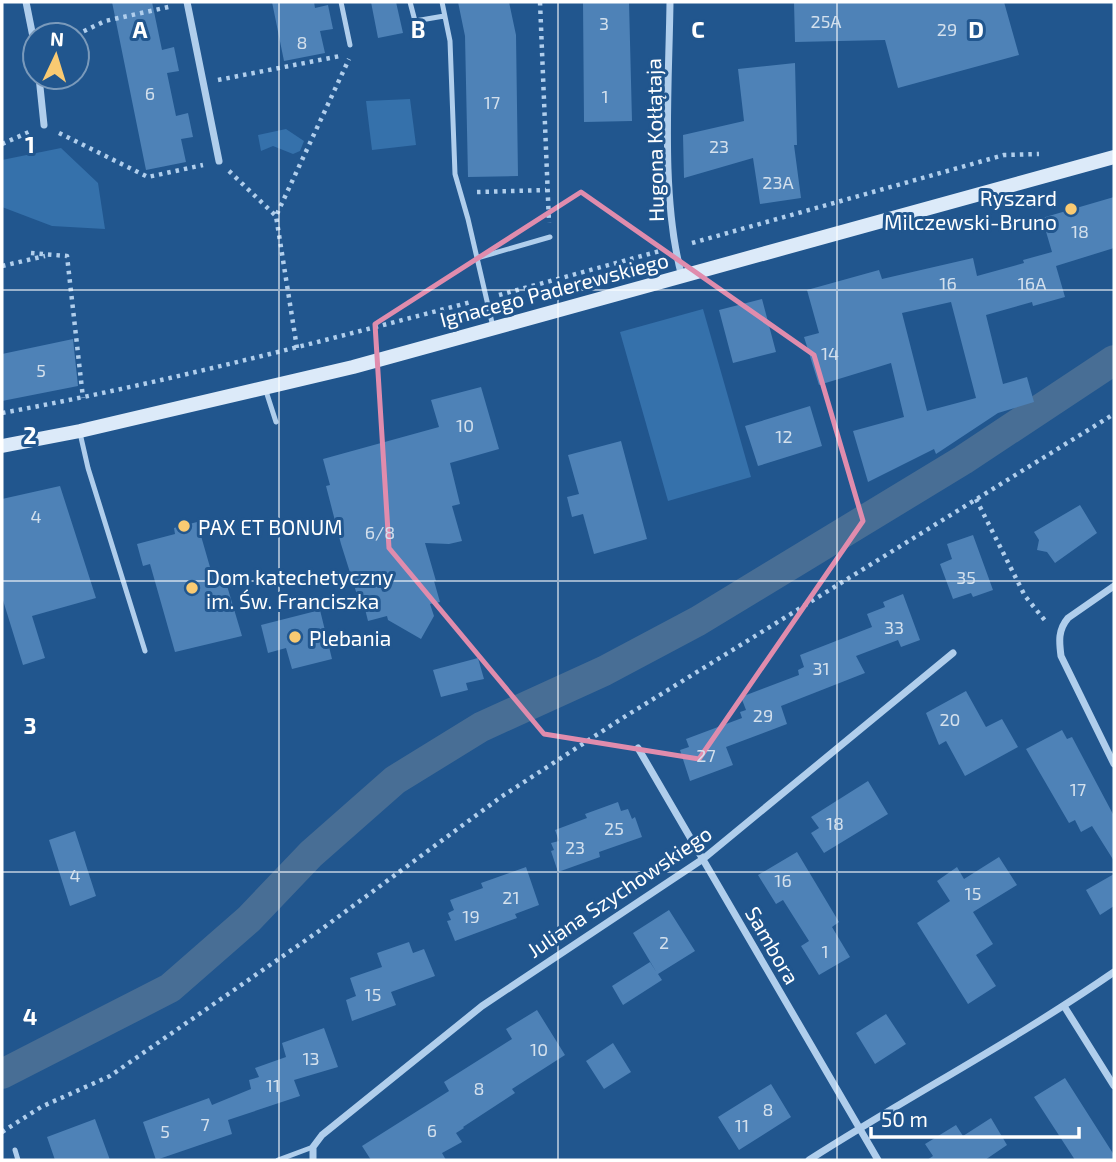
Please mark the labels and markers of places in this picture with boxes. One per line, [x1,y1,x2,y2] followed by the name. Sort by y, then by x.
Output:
[884,185,1057,234] place label: Ryszard Milczewski-Bruno
[1063,201,1079,217] marker: Ryszard Milczewski-Bruno
[198,514,343,539] place label: PAX ET BONUM
[176,518,192,534] marker: PAX ET BONUM
[206,564,393,613] place label: Dom katechetyczny im. Św. Franciszka
[184,580,200,596] marker: Dom katechetyczny im. Św. Franciszka
[309,625,391,650] place label: Plebania
[287,629,303,645] marker: Plebania

